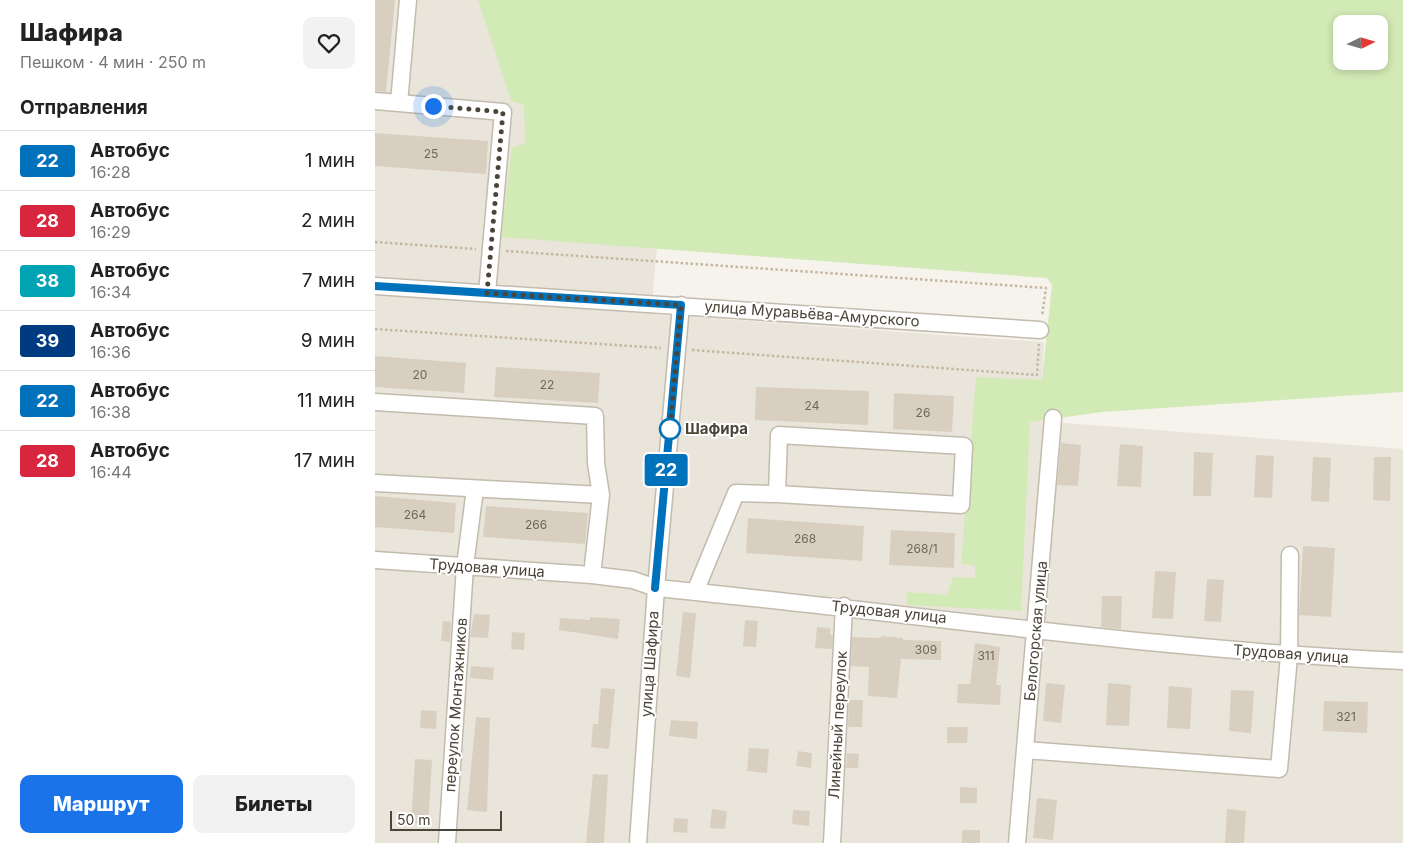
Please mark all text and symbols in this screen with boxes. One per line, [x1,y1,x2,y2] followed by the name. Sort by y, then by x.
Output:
[1333,15,1387,70] north arrow
[1333,15,1388,70] map controls
[303,17,355,69] button: heart
[20,18,123,47] text: Шафира
[20,52,206,72] text: Пешком · 4 мин · 250 m
[421,94,446,119] your location
[20,96,148,119] text: Отправления
[90,139,170,162] text: Автобус
[424,146,438,161] house number: 25
[305,149,355,172] text: 1 мин
[36,150,59,171] text: 22
[90,162,131,182] text: 16:28
[90,199,170,222] text: Автобус
[301,209,355,232] text: 2 мин
[36,210,59,231] text: 28
[90,222,131,242] text: 16:29
[90,259,170,282] text: Автобус
[302,269,355,292] text: 7 мин
[36,270,59,291] text: 38
[90,282,131,302] text: 16:34
[704,297,920,331] street label: улица Муравьёва-Амурского
[90,319,170,342] text: Автобус
[301,329,355,352] text: 9 мин
[36,330,59,351] text: 39
[90,342,131,362] text: 16:36
[413,367,427,382] house number: 20
[540,377,554,392] house number: 22
[90,379,170,402] text: Автобус
[297,389,355,412] text: 11 мин
[36,390,59,411] text: 22
[805,398,820,413] house number: 24
[90,402,131,422] text: 16:38
[916,405,930,420] house number: 26
[659,418,681,440] marker: Шафира
[685,419,748,438] place label: Шафира
[90,439,170,462] text: Автобус
[294,449,355,472] text: 17 мин
[36,450,59,471] text: 28
[643,454,689,486] line badge: 22
[655,459,677,480] text: 22
[90,462,132,482] text: 16:44
[404,507,427,522] house number: 264
[525,517,547,532] house number: 266
[794,531,816,546] house number: 268
[906,541,938,556] house number: 268/1
[429,554,546,581] street label: Трудовая улица
[1020,560,1051,702] street label: Белогорская улица
[830,596,948,627] street label: Трудовая улица
[636,610,663,718] street label: улица Шафира
[440,617,471,793] street label: переулок Монтажников
[1233,640,1350,667] street label: Трудовая улица
[915,642,937,657] house number: 309
[977,648,995,663] house number: 311
[824,650,851,800] street label: Линейный переулок
[1336,709,1356,724] house number: 321
[20,775,183,833] button: Маршрут
[193,775,355,833] button: Билеты
[390,808,503,831] scale bar
[397,811,431,828] text: 50 m

